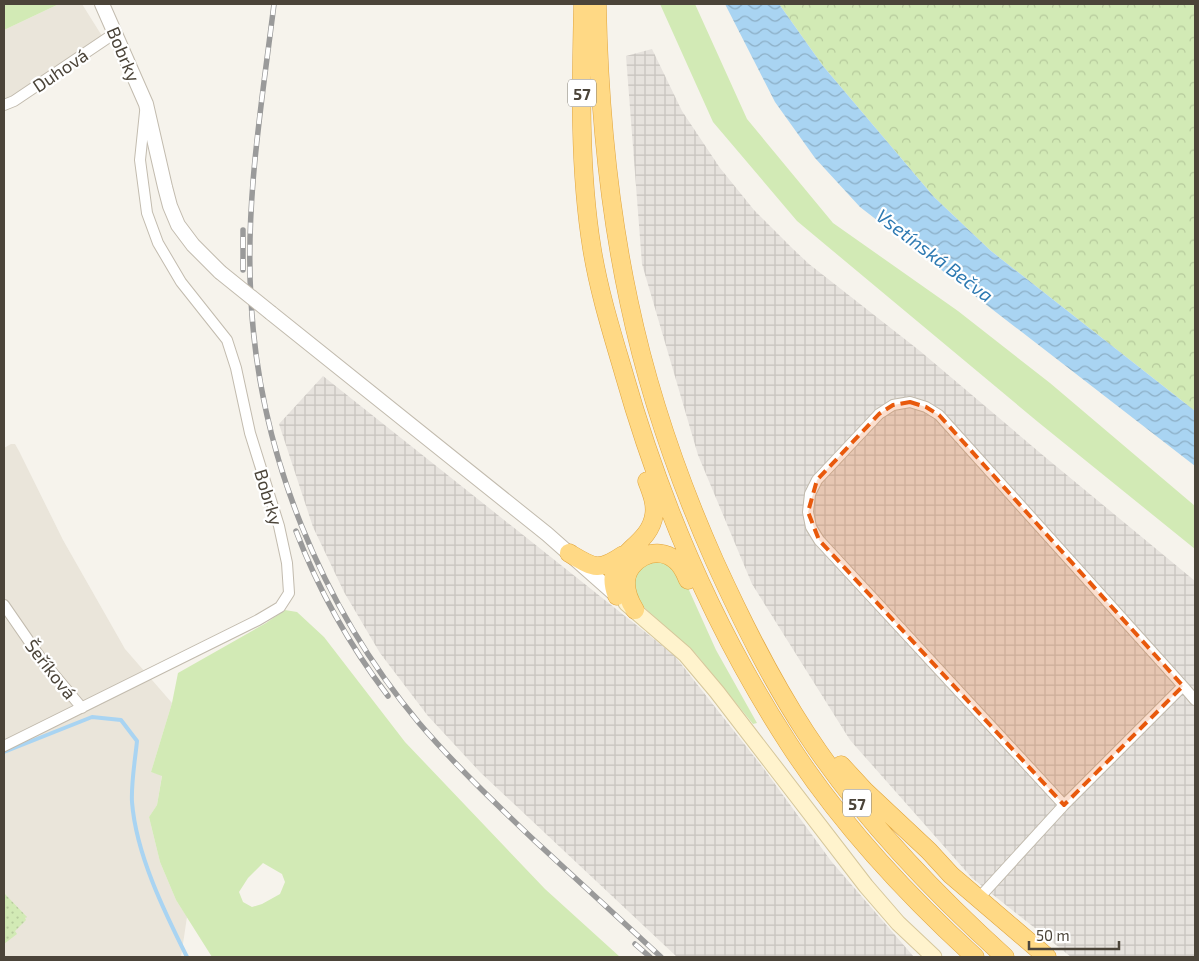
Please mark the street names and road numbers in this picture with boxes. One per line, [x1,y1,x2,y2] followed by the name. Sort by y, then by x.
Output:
[103,23,146,85] street label: Bobrky
[28,44,92,96] street label: Duhová
[568,80,596,106] road number: 57
[250,466,288,528] street label: Bobrky
[21,635,81,703] street label: Šeříková
[843,790,871,816] road number: 57

